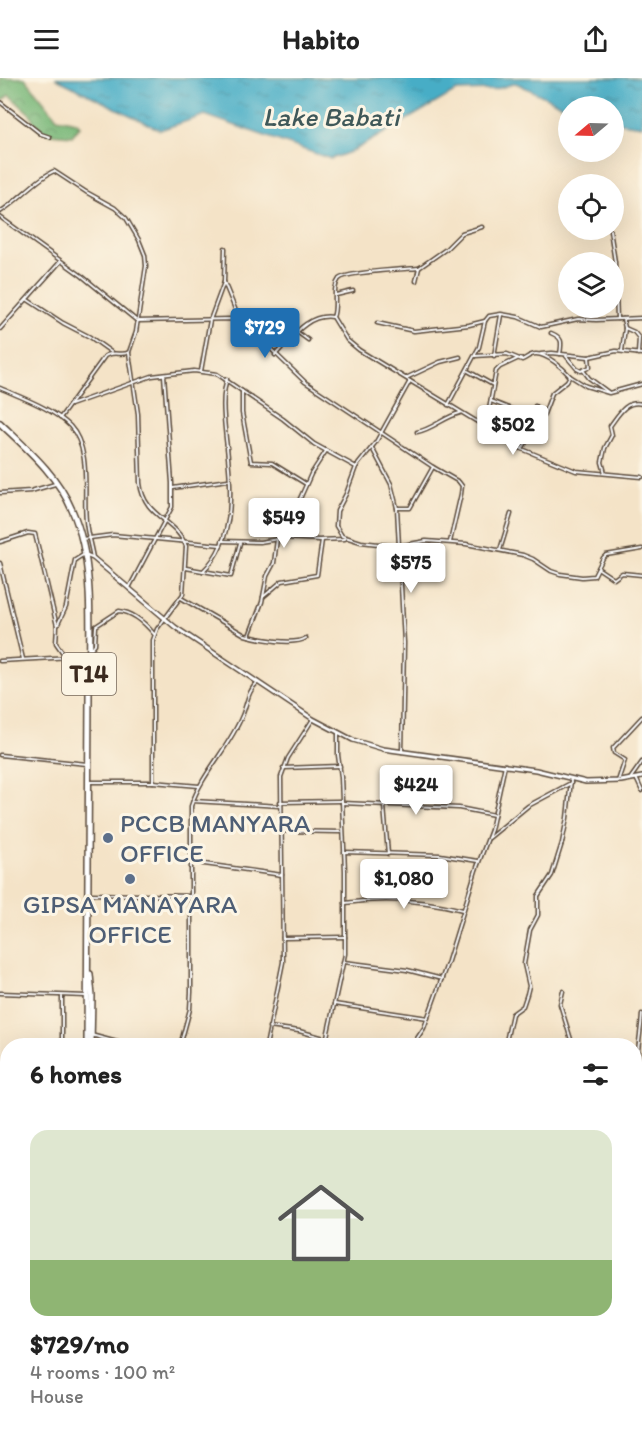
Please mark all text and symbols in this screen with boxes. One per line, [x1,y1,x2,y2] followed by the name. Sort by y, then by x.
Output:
[30,23,63,56] icon: menu
[282,23,360,56] text: Habito
[579,23,612,56] icon: share
[558,96,624,162] north arrow
[558,96,624,318] map controls
[263,100,402,133] water label: Lake Babati
[558,174,624,240] button: locate
[558,252,624,318] button: layers
[229,308,301,359] pin: $729
[244,315,286,339] text: $729
[477,405,549,456] pin: $502
[491,412,535,436] text: $502
[248,498,320,549] pin: $549
[262,505,306,529] text: $549
[375,543,447,594] pin: $575
[390,550,432,574] text: $575
[62,653,116,695] road number: T14
[380,765,452,816] pin: $424
[394,772,438,796] text: $424
[120,807,311,869] place label: PCCB MANYARA OFFICE
[101,831,115,845] marker: PCCB MANYARA OFFICE
[355,859,453,910] pin: $1,080
[374,866,434,890] text: $1,080
[123,872,137,886] marker: GIPSA MANAYARA OFFICE
[23,888,238,950] place label: GIPSA MANAYARA OFFICE
[30,1058,122,1090] text: 6 homes
[579,1058,612,1091] icon: filters
[267,1169,375,1277] icon: home
[30,1328,129,1360] text: $729/mo
[30,1360,175,1384] text: 4 rooms · 100 m²
[30,1384,84,1408] text: House

